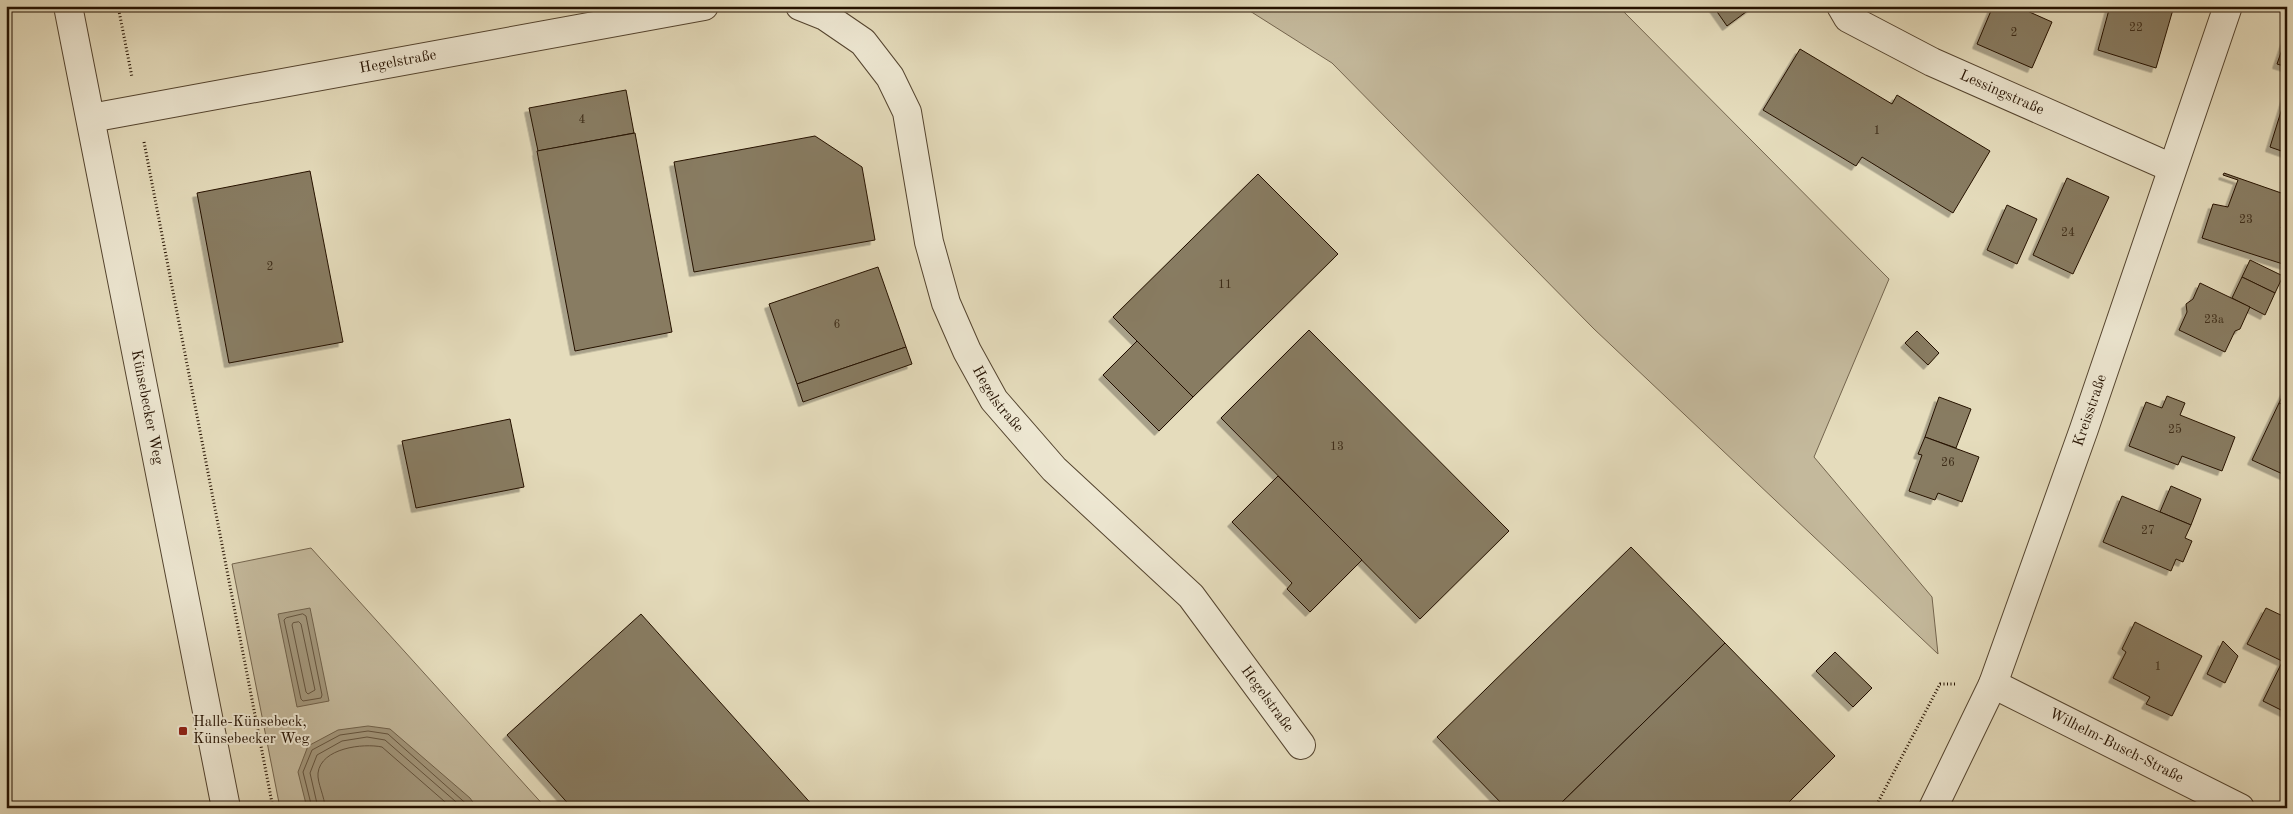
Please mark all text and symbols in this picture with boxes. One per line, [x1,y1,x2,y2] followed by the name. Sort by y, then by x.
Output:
[2129,22,2143,34] house number: 22
[2011,27,2017,39] house number: 2
[358,48,438,76] street label: Hegelstraße
[1957,68,2046,118] street label: Lessingstraße
[579,114,586,126] house number: 4
[1874,125,1880,137] house number: 1
[2239,214,2253,226] house number: 23
[2061,227,2075,239] house number: 24
[267,261,273,273] house number: 2
[1218,279,1232,291] house number: 11
[2204,314,2224,326] house number: 23a
[834,319,841,331] house number: 6
[128,349,166,466] street label: Künsebecker Weg
[969,363,1026,435] street label: Hegelstraße
[2071,372,2110,449] street label: Kreisstraße
[2168,423,2182,436] house number: 25
[1330,441,1344,453] house number: 13
[1941,457,1955,469] house number: 26
[2141,525,2155,537] house number: 27
[2155,661,2161,673] house number: 1
[1238,663,1296,735] street label: Hegelstraße
[2047,706,2186,786] street label: Wilhelm-Busch-Straße
[193,715,310,747] place label: Halle-Künsebeck, Künsebecker Weg
[177,725,189,737] marker: Halle-Künsebeck, Künsebecker Weg

